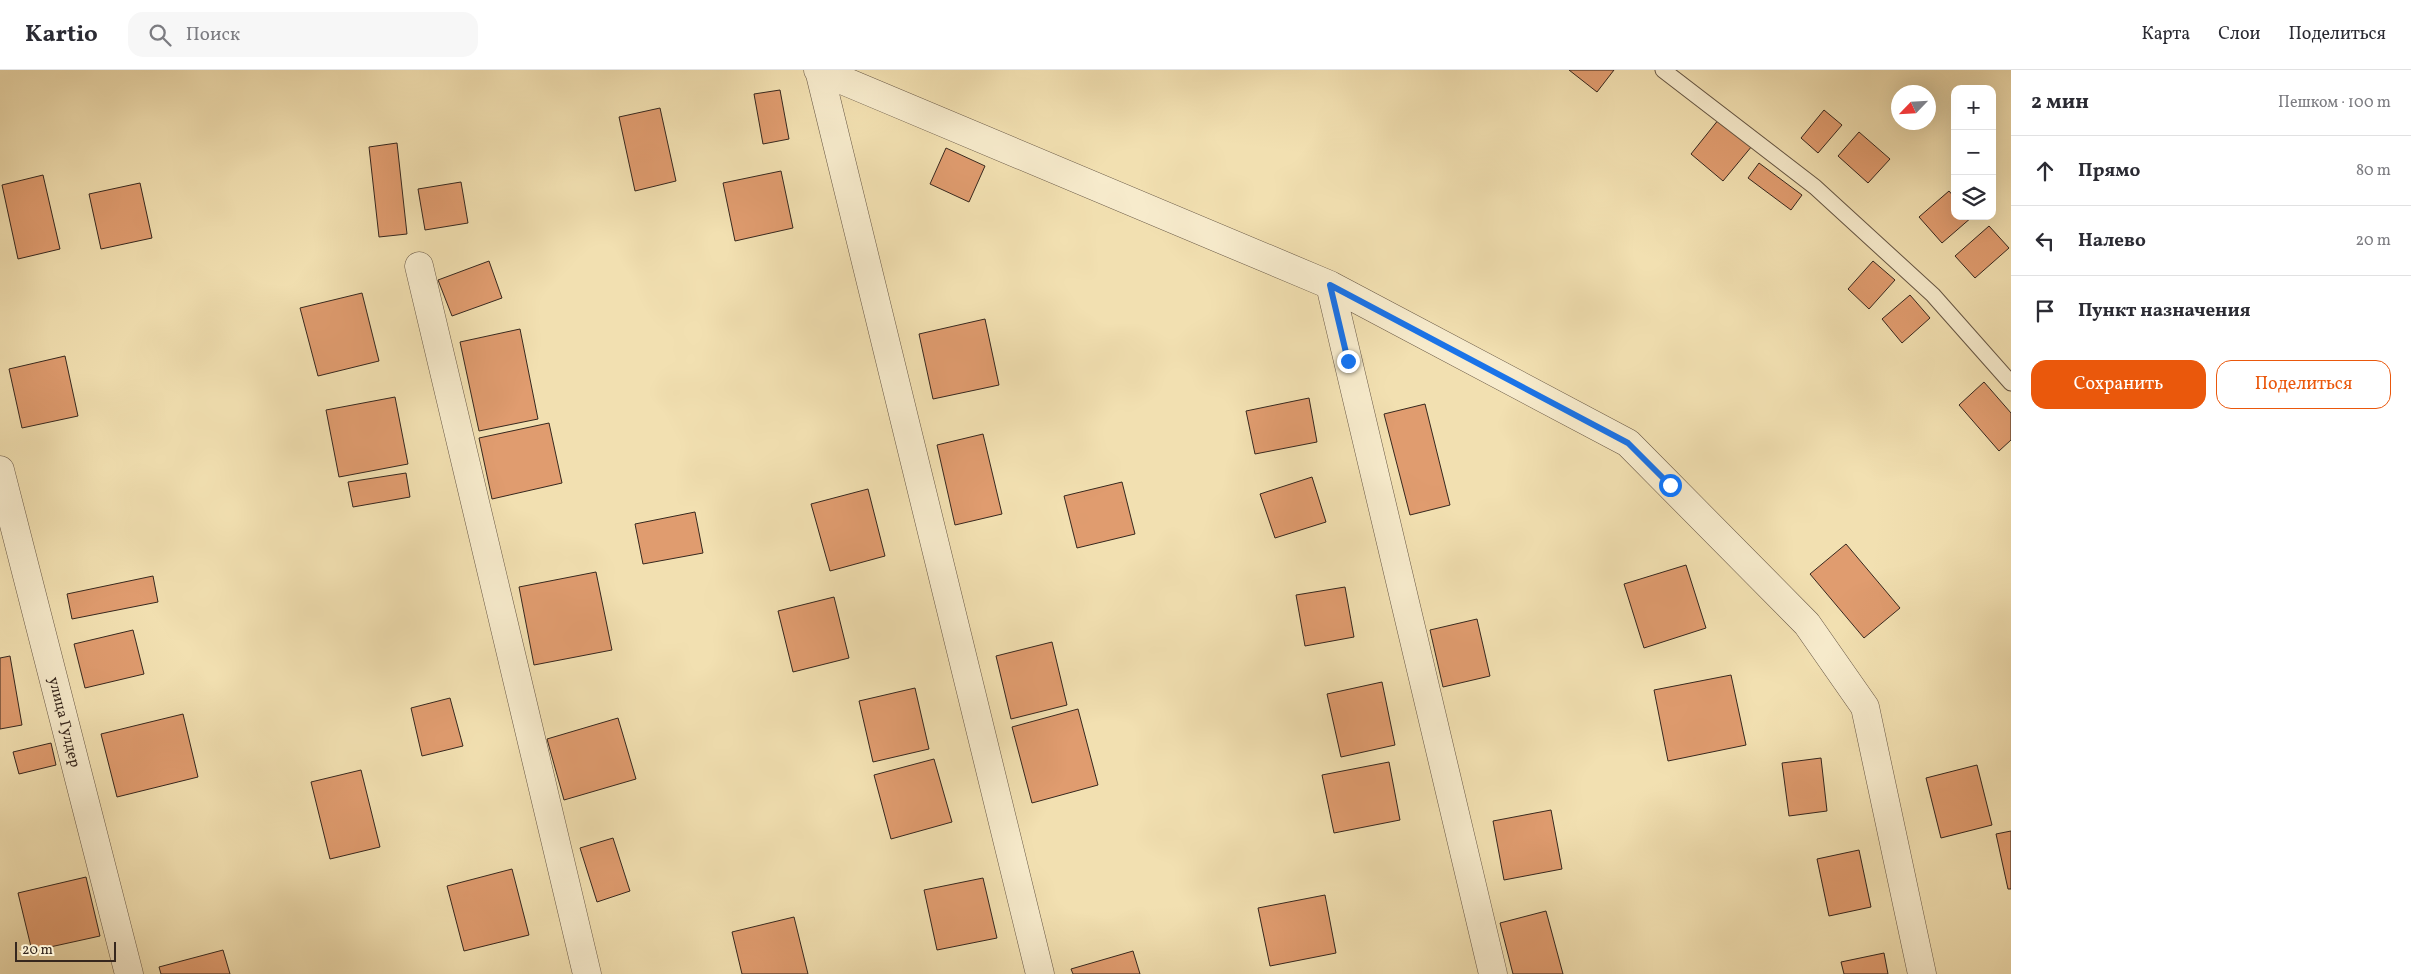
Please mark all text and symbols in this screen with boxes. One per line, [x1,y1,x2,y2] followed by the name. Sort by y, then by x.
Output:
[128,12,478,57] search box
[25,18,98,52] text: Kartio
[146,21,174,49] icon: search
[186,22,240,48] text: Поиск
[2142,22,2190,47] text: Карта
[2218,22,2260,47] text: Слои
[2288,22,2386,47] text: Поделиться
[1891,85,1936,130] north arrow
[1951,85,1996,220] map controls
[1951,85,1996,130] button: +
[2031,88,2089,117] text: 2 мин
[2278,92,2391,114] text: Пешком · 100 m
[1951,130,1996,175] button: −
[2031,157,2059,185] icon: ahead
[2078,158,2140,184] text: Прямо
[2356,160,2391,182] text: 80 m
[1951,175,1996,220] button: layers
[2031,227,2059,255] icon: left
[2078,228,2146,254] text: Налево
[2356,230,2391,252] text: 20 m
[2031,297,2059,325] icon: arrive
[2078,298,2251,324] text: Пункт назначения
[1337,350,1360,373] route end
[2031,360,2206,409] button: Сохранить
[2216,360,2391,409] button: Поделиться
[1659,474,1682,497] route start
[42,675,85,770] street label: улица Гулдер
[15,939,116,962] scale bar
[22,941,53,960] text: 20 m

